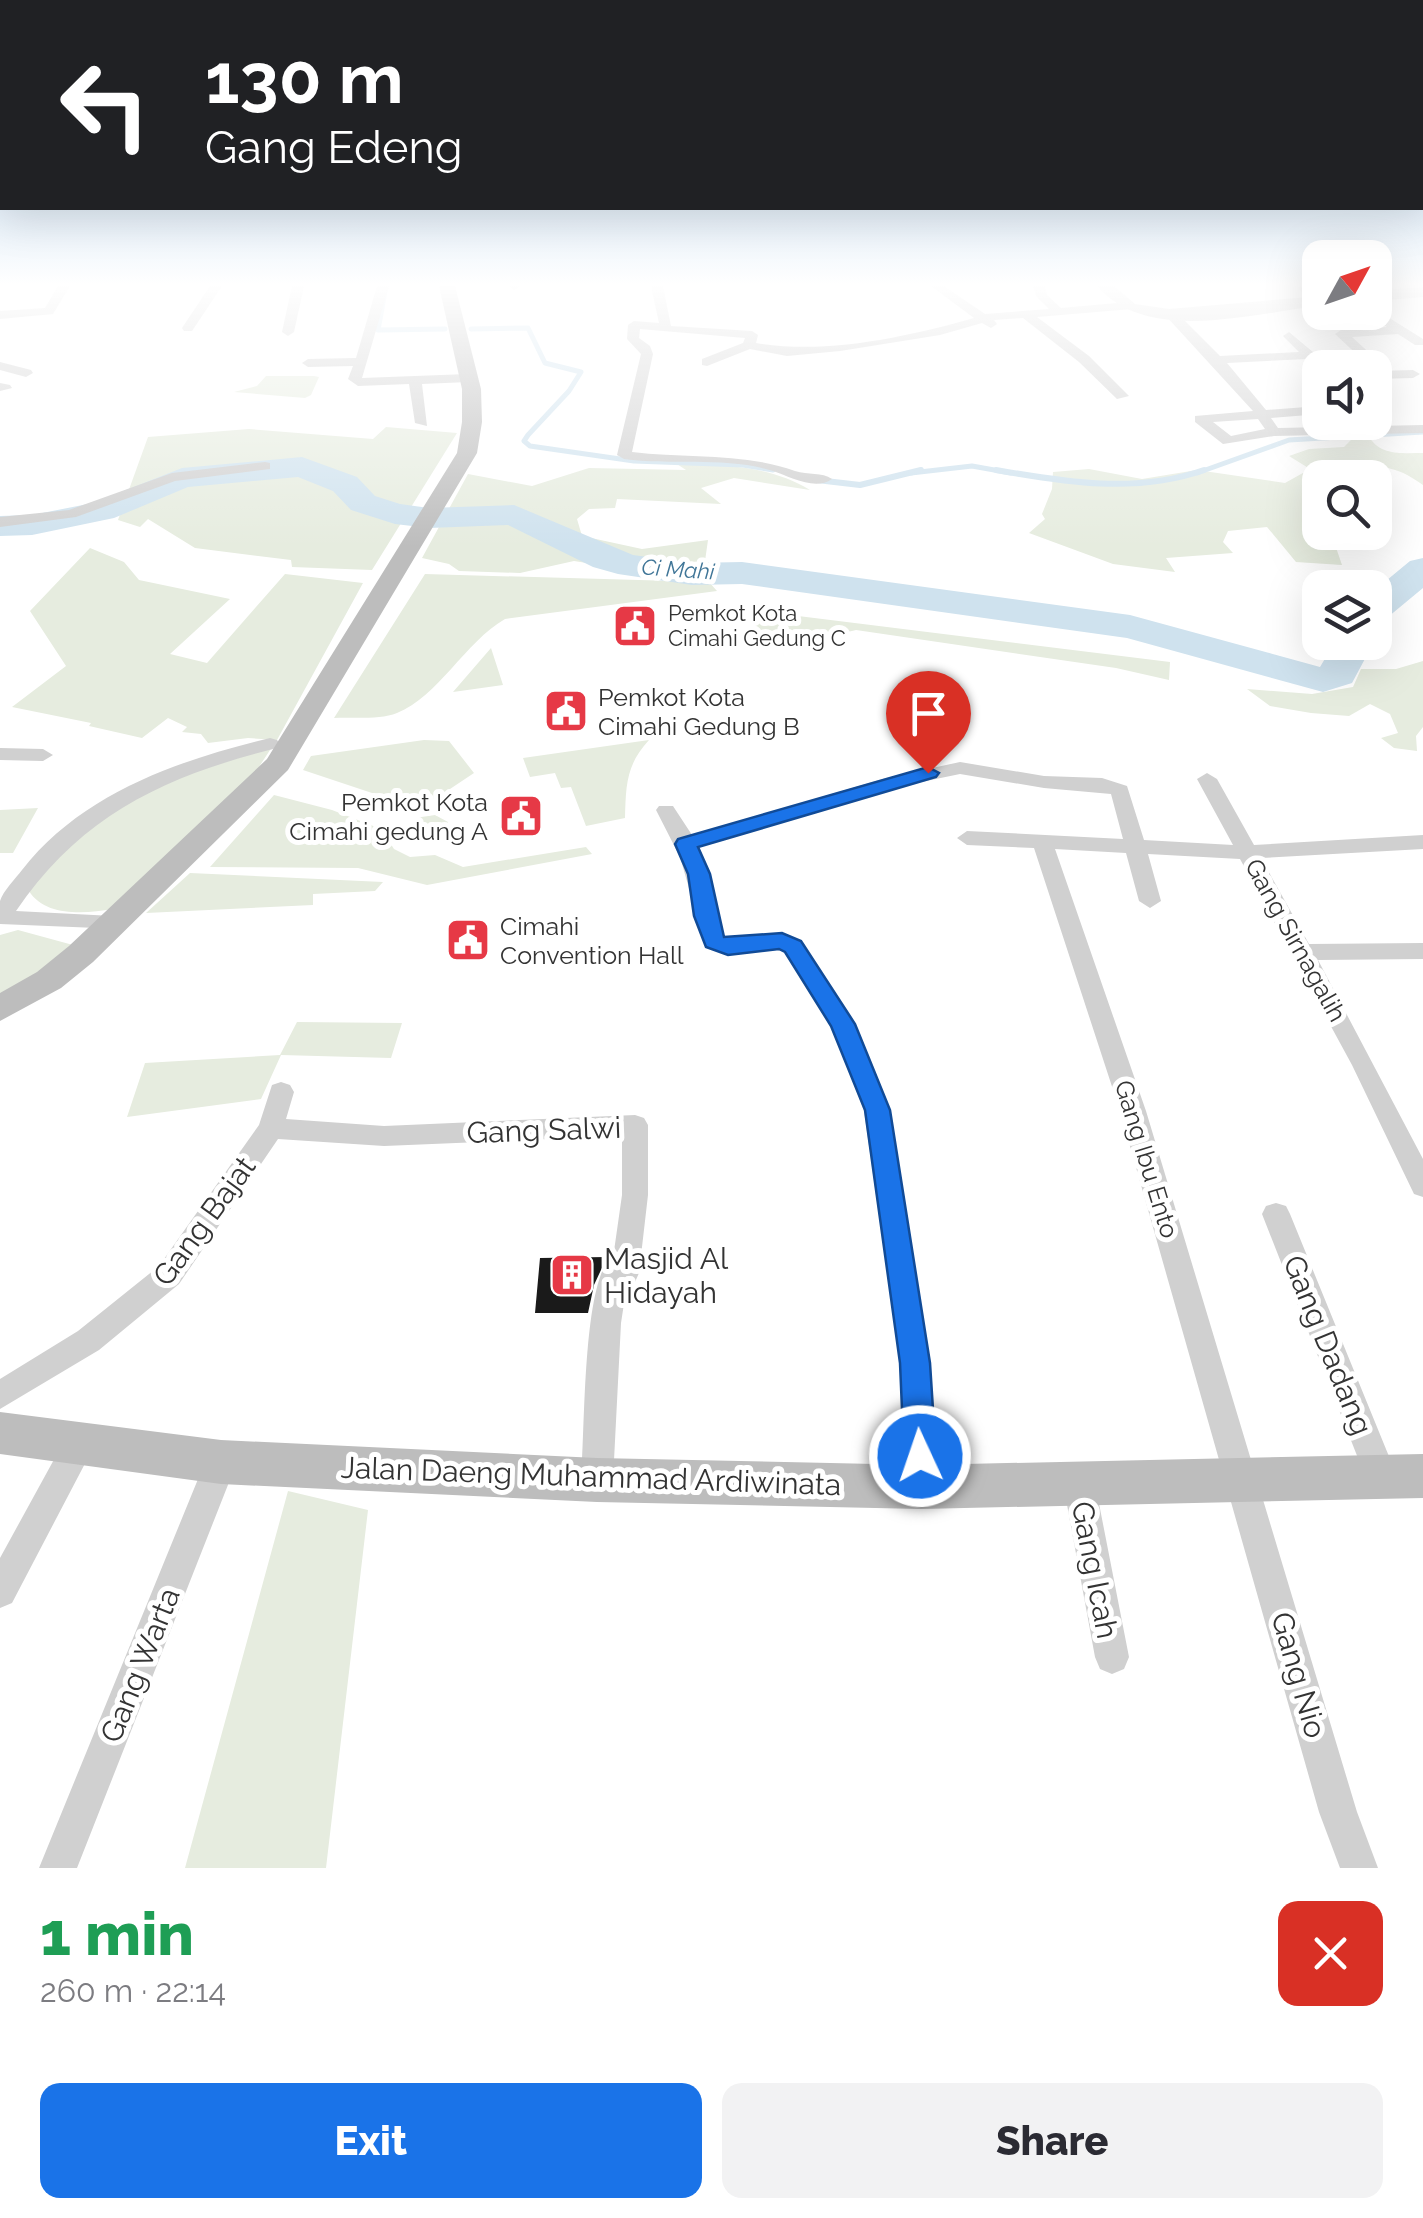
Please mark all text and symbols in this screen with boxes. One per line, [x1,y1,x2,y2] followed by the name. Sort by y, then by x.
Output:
[205,37,404,119] text: 130 m
[40,40,170,170] icon: left
[205,121,462,174] text: Gang Edeng
[1302,240,1392,330] north arrow
[1302,240,1392,660] map controls
[1302,350,1392,440] button: sound
[1302,460,1392,550] button: search
[641,553,717,585] water label: Ci Mahi
[1302,570,1392,660] button: layers
[668,600,846,651] place label: Pemkot Kota Cimahi Gedung C
[612,603,658,649] public building icon: Pemkot Kota Cimahi Gedung C
[886,671,971,774] pin
[598,682,800,741] place label: Pemkot Kota Cimahi Gedung B
[901,686,956,741] icon: arrive
[543,688,589,734] public building icon: Pemkot Kota Cimahi Gedung B
[289,787,488,846] place label: Pemkot Kota Cimahi gedung A
[498,793,544,839] public building icon: Pemkot Kota Cimahi gedung A
[1239,853,1353,1027] street label: Gang Sirnagalih
[500,911,684,970] place label: Cimahi Convention Hall
[445,917,491,963] public building icon: Cimahi Convention Hall
[1109,1077,1185,1241] street label: Gang Ibu Ento
[466,1110,622,1150] street label: Gang Salwi
[146,1150,262,1292] street label: Gang Bajat
[604,1241,729,1310] place label: Masjid Al Hidayah
[1276,1250,1380,1440] street label: Gang Dadang
[549,1252,595,1298] building icon: Masjid Al Hidayah
[868,1404,972,1508] position arrow
[340,1450,842,1502] street label: Jalan Daeng Muhammad Ardiwinata
[1065,1498,1125,1642] street label: Gang Icah
[93,1583,187,1747] street label: Gang Warta
[1264,1608,1334,1742] street label: Gang Nio
[40,1899,194,1969] text: 1 min
[1278,1901,1383,2006] button: close
[40,1972,226,2009] text: 260 m · 22:14
[40,2083,702,2198] button: Exit
[722,2083,1383,2198] button: Share

